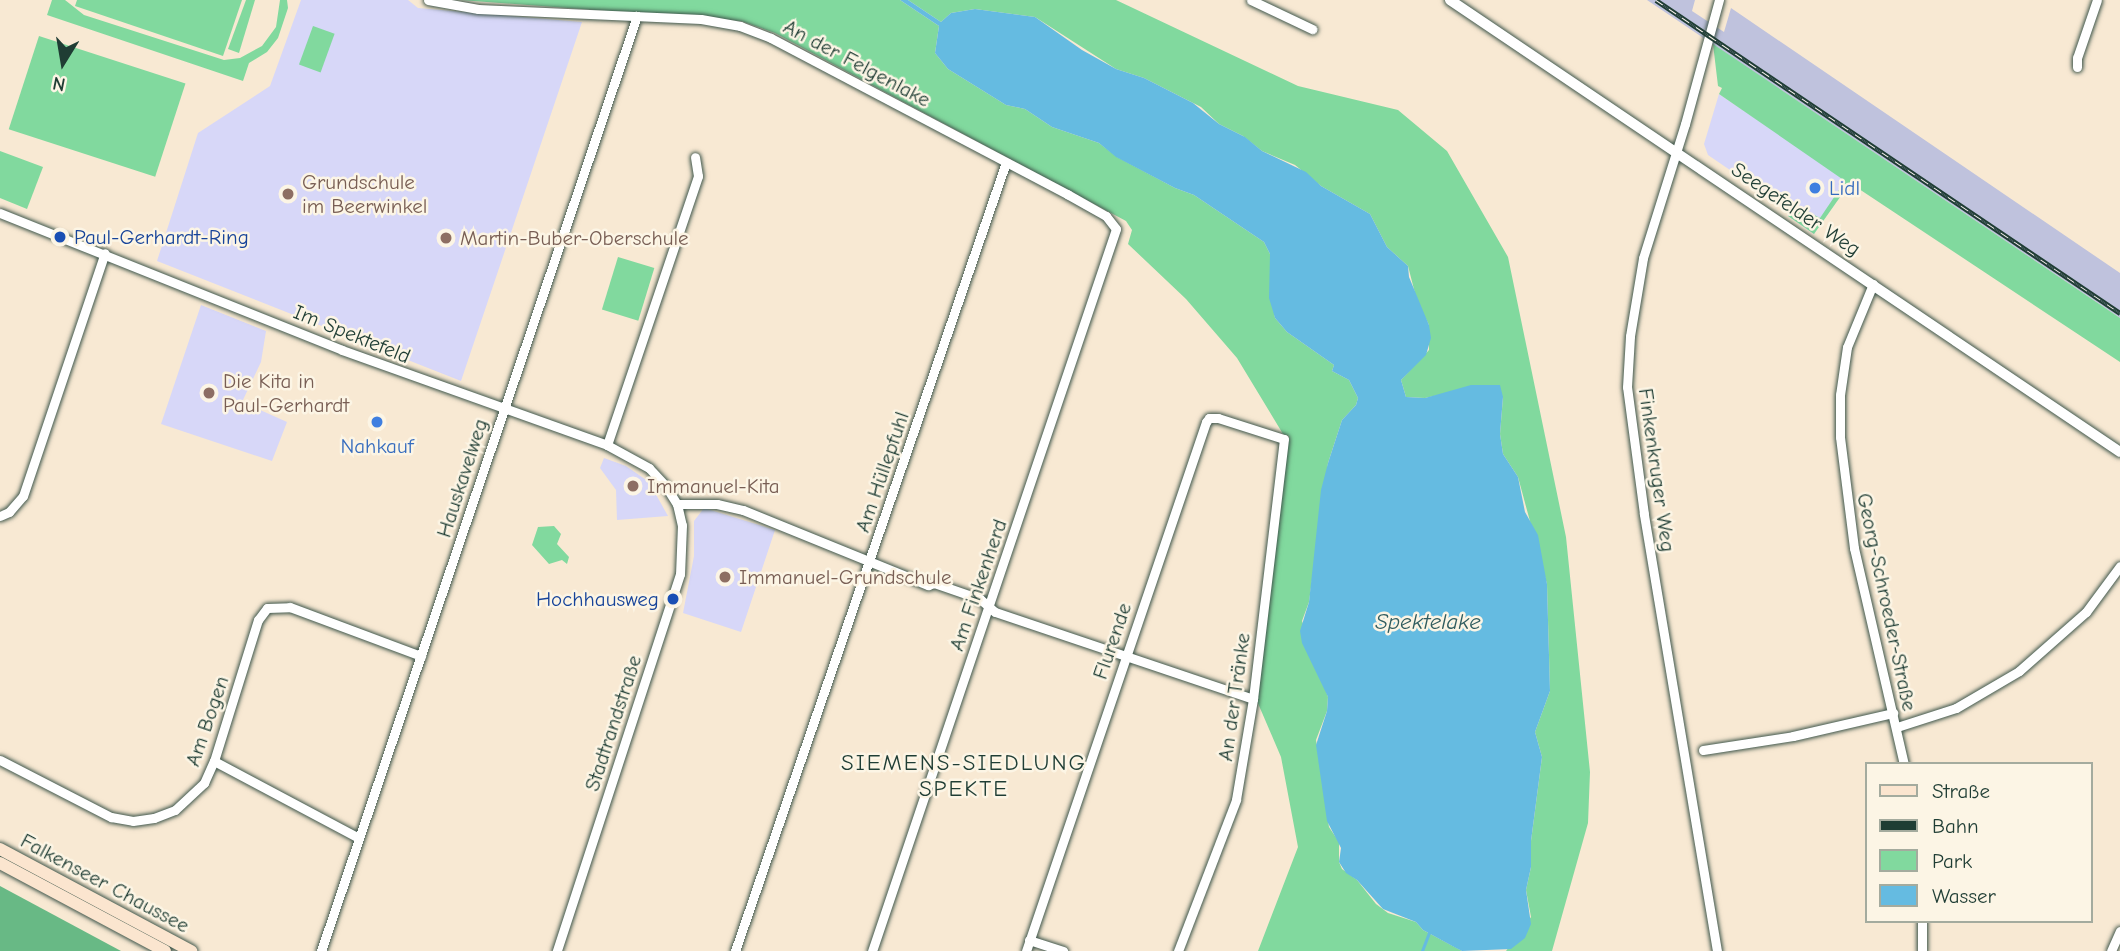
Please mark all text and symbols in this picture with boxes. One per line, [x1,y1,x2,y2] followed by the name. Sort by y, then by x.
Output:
[779,14,935,112] street label: An der Felgenlake
[28,28,98,98] north arrow
[51,72,67,96] text: N
[1727,157,1865,261] street label: Seegefelder Weg
[302,169,427,219] place label: Grundschule im Beerwinkel
[1829,175,1860,201] place label: Lidl
[1807,180,1823,196] marker: Lidl
[280,186,296,202] marker: Grundschule im Beerwinkel
[74,224,249,250] place label: Paul-Gerhardt-Ring
[460,225,689,251] place label: Martin-Buber-Oberschule
[52,229,68,245] marker: Paul-Gerhardt-Ring
[438,230,454,246] marker: Martin-Buber-Oberschule
[290,299,414,369] street label: Im Spektefeld
[223,368,349,418] place label: Die Kita in Paul-Gerhardt
[201,385,217,401] marker: Die Kita in Paul-Gerhardt
[1633,387,1681,553] street label: Finkenkruger Weg
[850,408,914,536] street label: Am Hüllepfuhl
[369,414,385,430] marker: Nahkauf
[431,415,493,541] street label: Hauskavelweg
[340,433,414,459] place label: Nahkauf
[647,473,779,499] place label: Immanuel-Kita
[625,478,641,494] marker: Immanuel-Kita
[1852,491,1922,713] street label: Georg-Schroeder-Straße
[944,516,1012,654] street label: Am Finkenherd
[739,564,951,590] place label: Immanuel-Grundschule
[717,569,733,585] marker: Immanuel-Grundschule
[536,586,659,612] place label: Hochhausweg
[665,591,681,607] marker: Hochhausweg
[1087,599,1137,683] street label: Flurende
[1375,608,1481,636] water label: Spektelake
[1213,631,1255,763] street label: An der Tränke
[579,652,647,794] street label: Stadtrandstraße
[180,672,234,770] street label: Am Bogen
[843,749,1085,803] district label: SIEMENS-SIEDLUNG SPEKTE
[1864,762,2092,923] legend
[1932,779,1990,803] text: Straße
[1932,814,1979,838] text: Bahn
[16,828,194,938] street label: Falkenseer Chaussee
[1932,849,1972,873] text: Park
[1932,884,1996,908] text: Wasser

